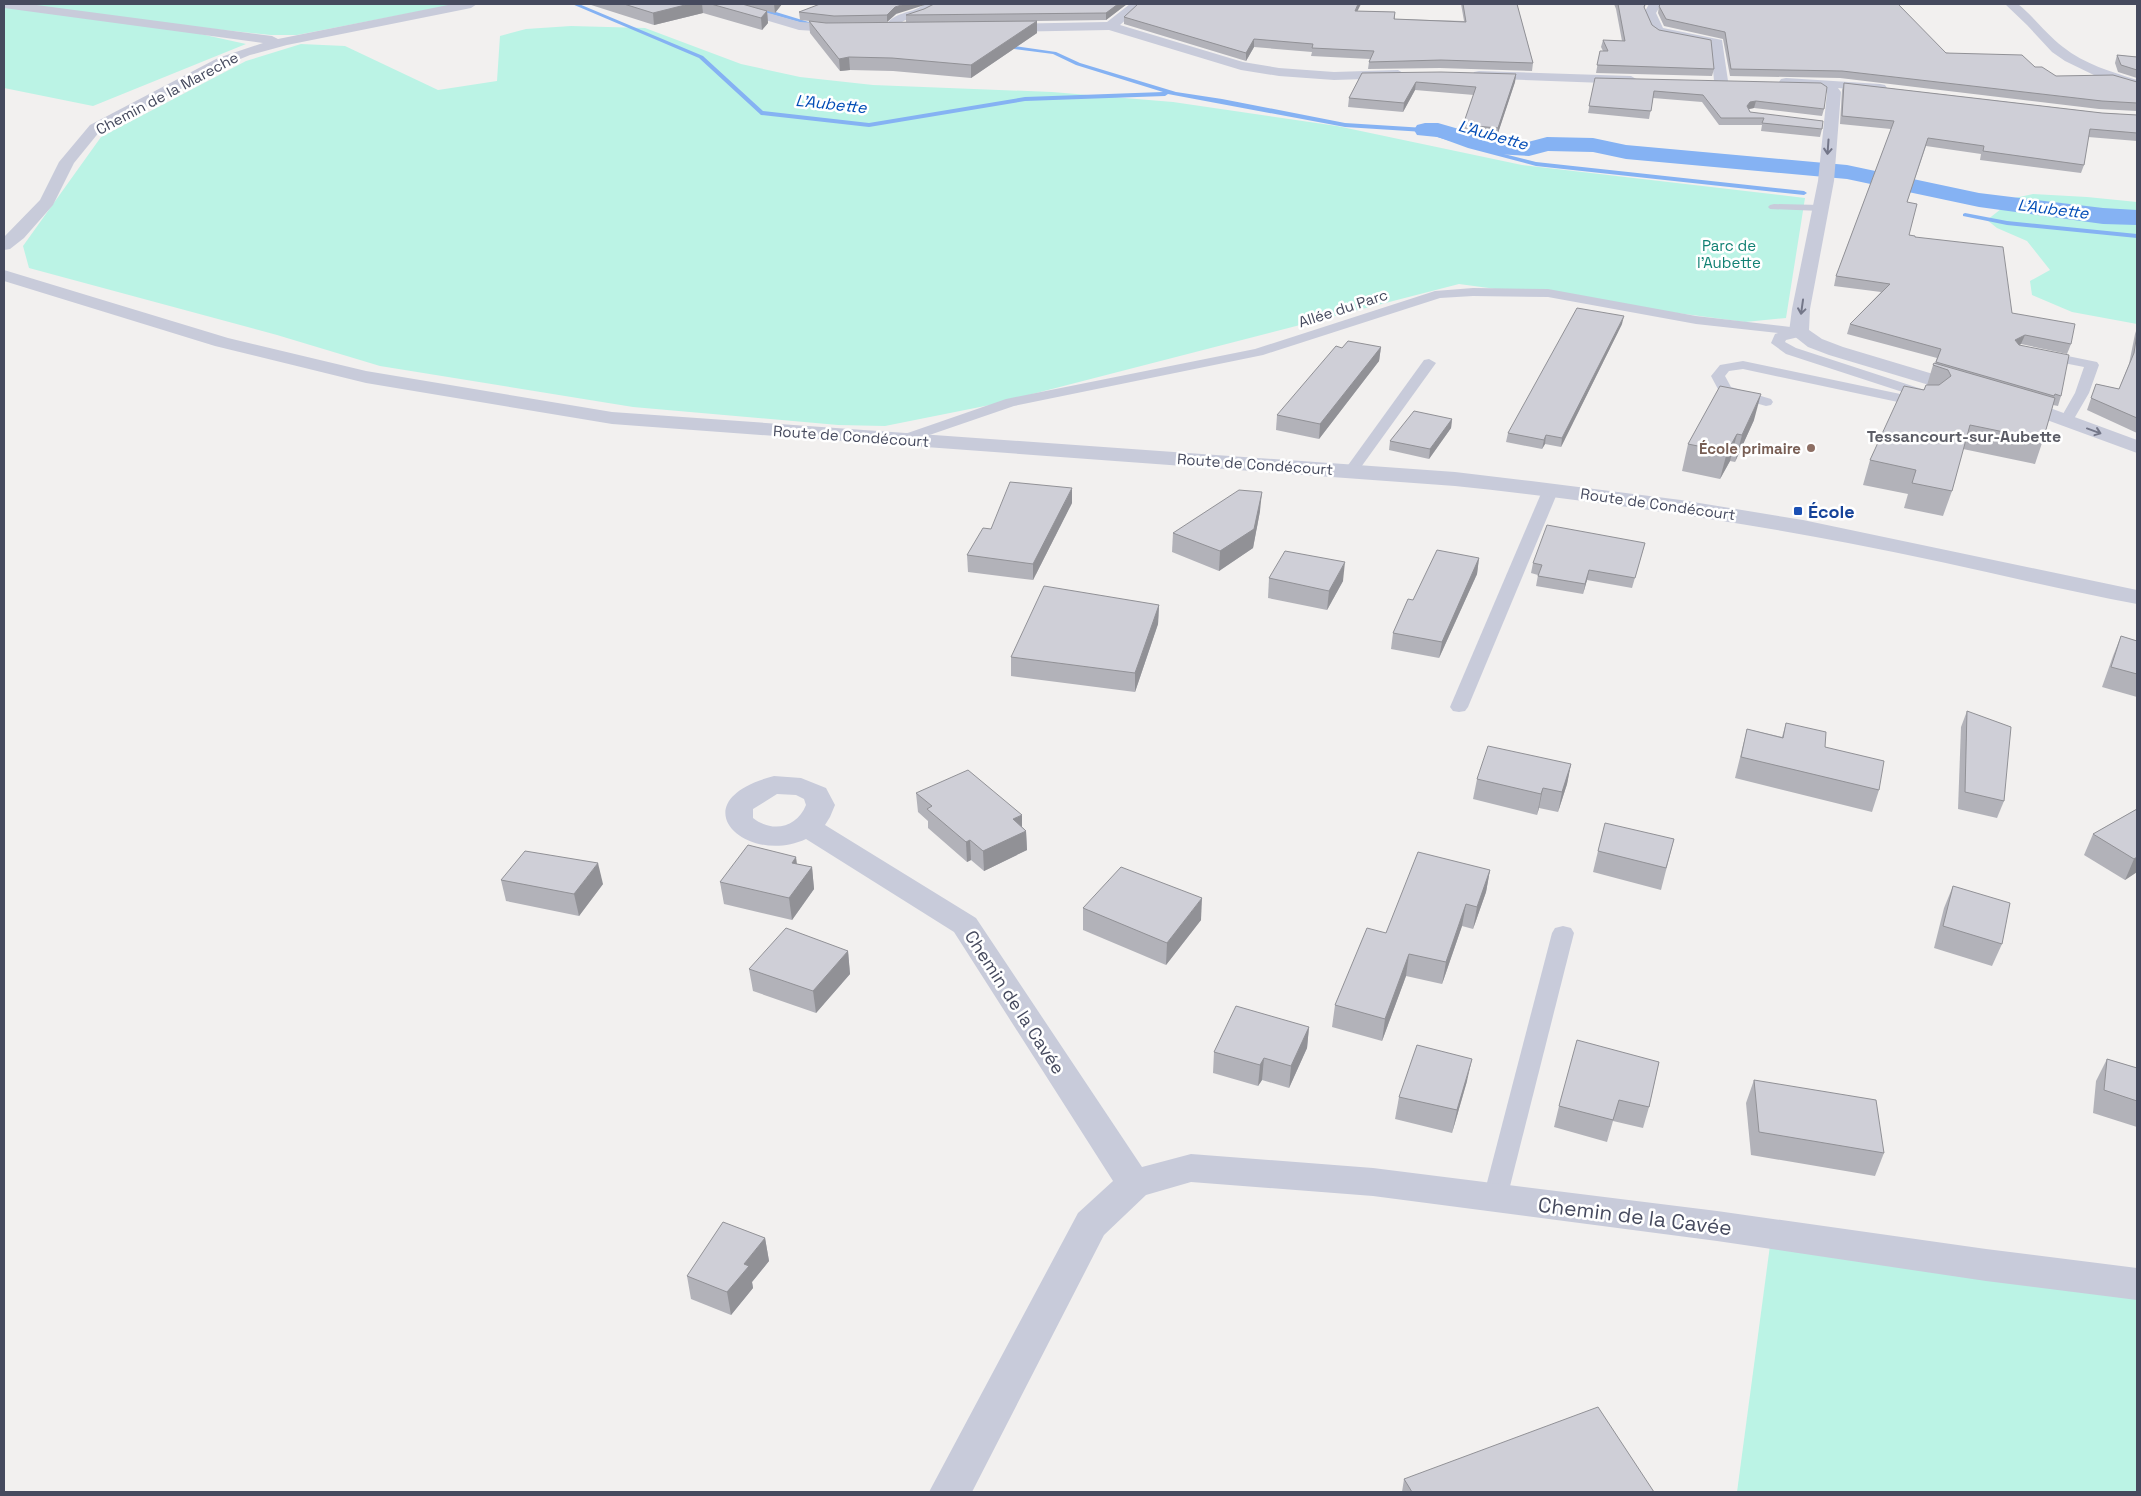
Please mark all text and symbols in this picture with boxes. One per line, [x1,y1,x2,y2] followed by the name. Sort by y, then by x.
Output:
[92,47,242,139] street label: Chemin de la Mareche
[794,90,868,118] water label: L'Aubette
[1456,115,1531,155] water label: L'Aubette
[1823,138,1833,154] one-way arrow
[2016,194,2090,224] water label: L'Aubette
[1697,236,1761,272] park label: Parc de l'Aubette
[1296,285,1390,331] street label: Allée du Parc
[1796,298,1806,314] one-way arrow
[772,421,930,451] street label: Route de Condécourt
[1867,426,2061,447] district label: Tessancourt-sur-Aubette
[2086,427,2101,436] one-way arrow
[1699,439,1801,458] place label: École primaire
[1805,442,1817,454] marker: École primaire
[1176,449,1334,479] street label: Route de Condécourt
[1579,484,1737,524] street label: Route de Condécourt
[1808,500,1855,523] place label: École
[1792,505,1804,517] marker: École
[960,926,1070,1078] street label: Chemin de la Cavée
[1537,1191,1733,1241] street label: Chemin de la Cavée

